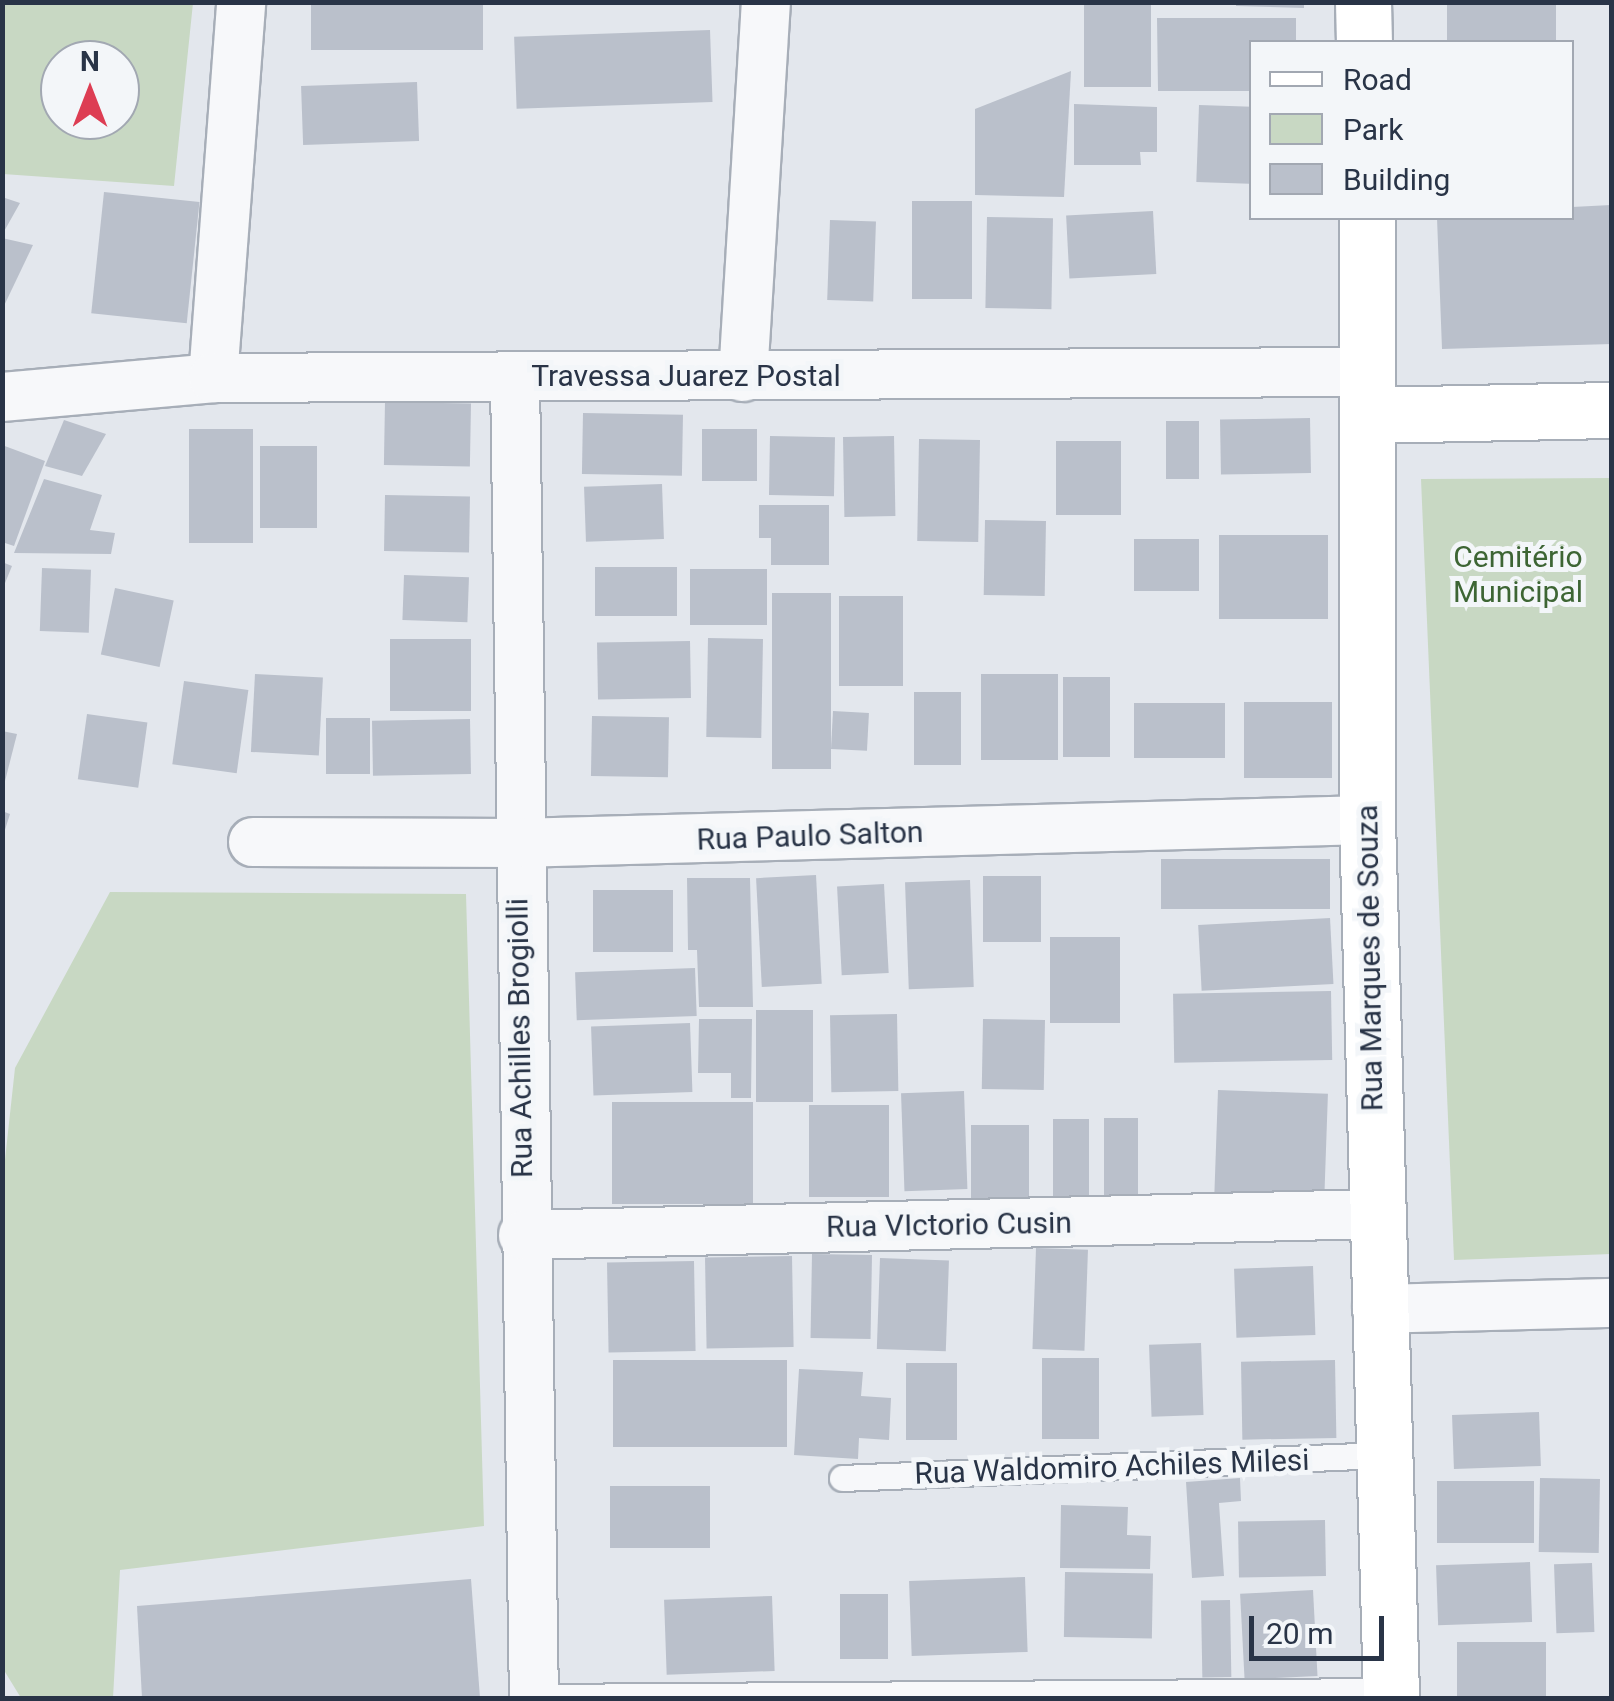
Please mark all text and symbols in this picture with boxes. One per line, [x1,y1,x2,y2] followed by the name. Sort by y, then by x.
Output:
[40,40,140,140] north arrow
[1249,40,1574,220] legend
[80,45,100,78] text: N
[1343,62,1412,97] text: Road
[1343,112,1403,147] text: Park
[1343,162,1450,197] text: Building
[531,358,841,394] street label: Travessa Juarez Postal
[1453,539,1583,610] park label: Cemitério Municipal
[1349,804,1391,1112] street label: Rua Marques de Souza
[696,814,924,858] street label: Rua Paulo Salton
[500,898,540,1178] street label: Rua Achilles Brogiolli
[826,1205,1072,1245] street label: Rua VIctorio Cusin
[914,1442,1310,1492] street label: Rua Waldomiro Achiles Milesi
[1254,1596,1389,1658] scale bar
[1266,1616,1333,1651] text: 20 m

